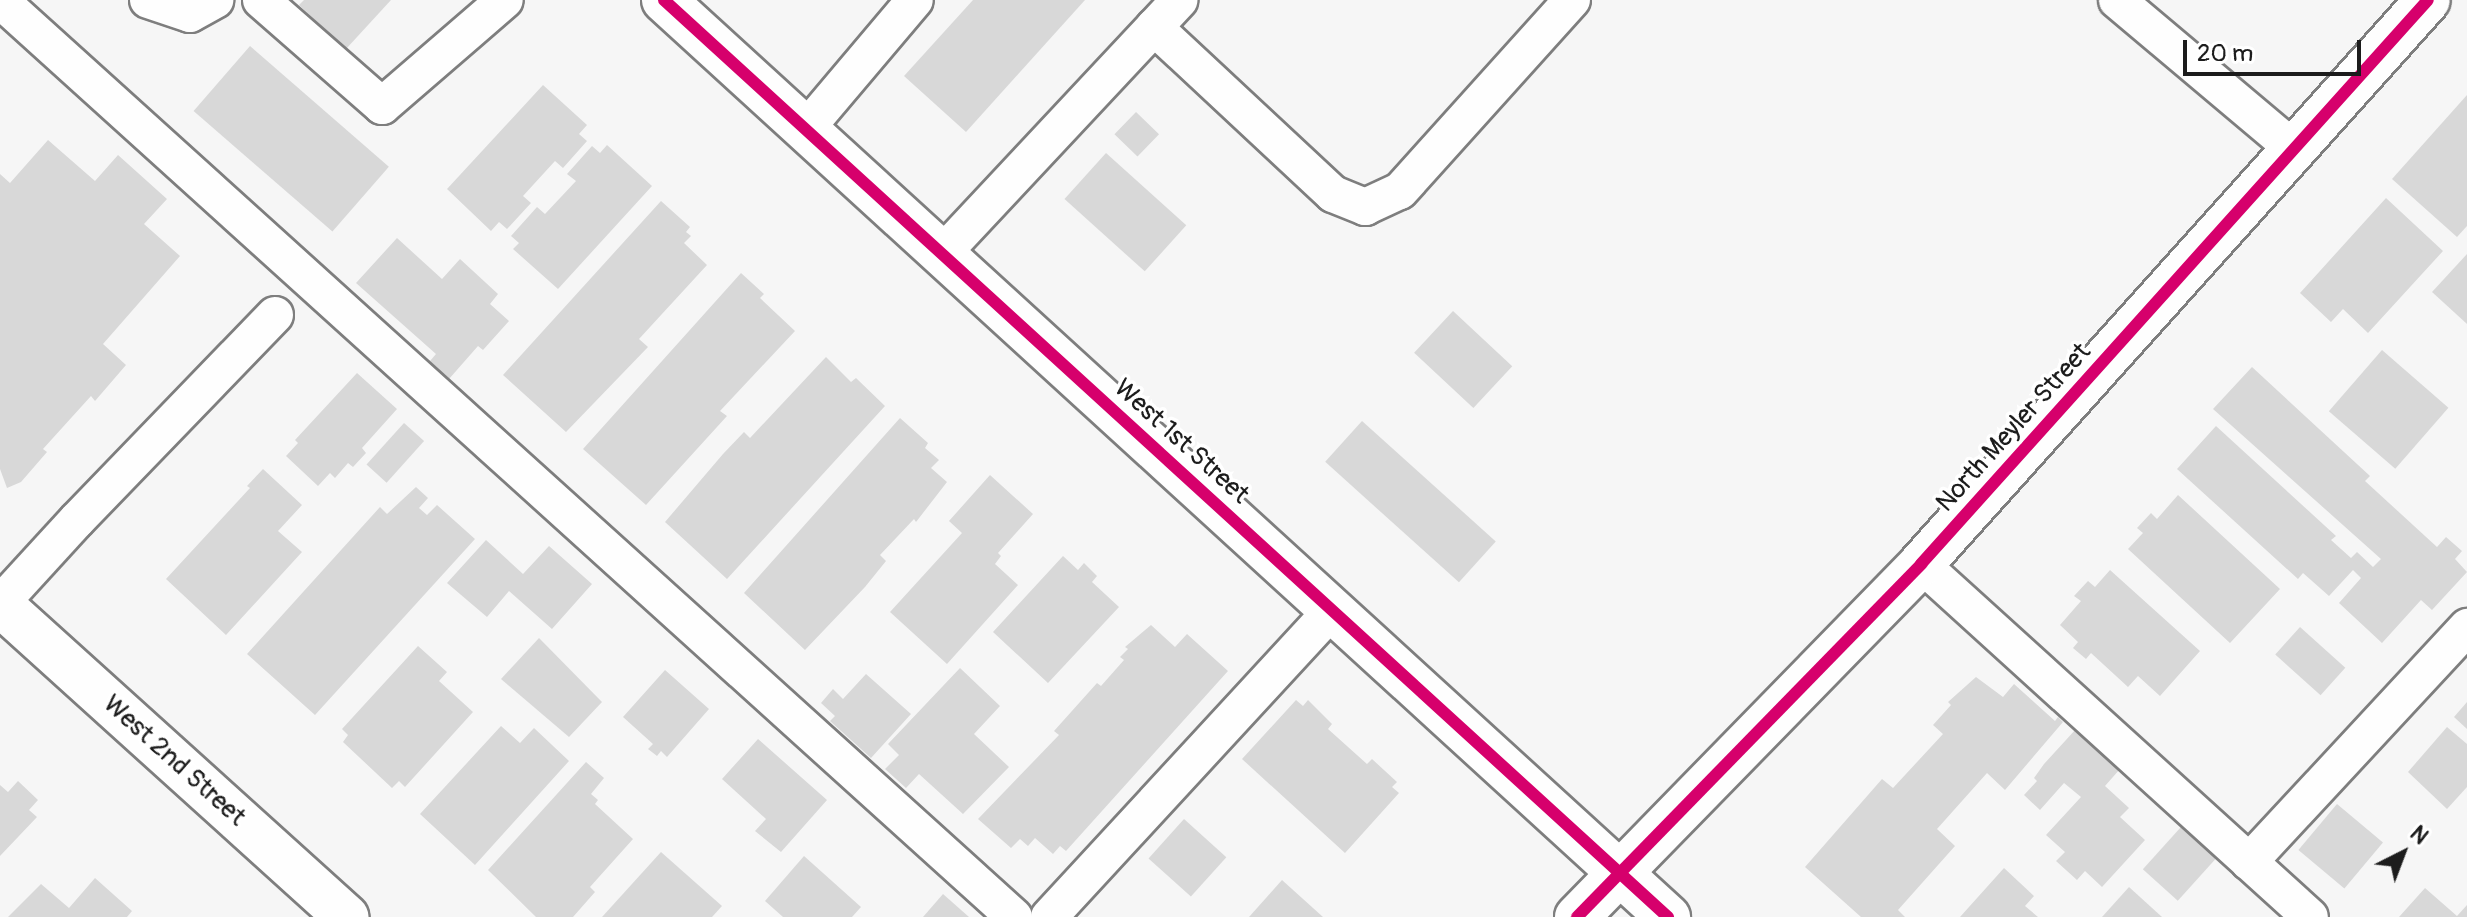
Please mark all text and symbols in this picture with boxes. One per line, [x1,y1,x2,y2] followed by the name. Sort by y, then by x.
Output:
[2187,24,2365,74] scale bar
[2197,39,2253,68] text: 20 m
[1930,337,2098,519] street label: North Meyler Street
[1107,373,1255,511] street label: West 1st Street
[96,689,252,833] street label: West 2nd Street
[2363,813,2443,893] north arrow
[2404,820,2434,851] text: N

